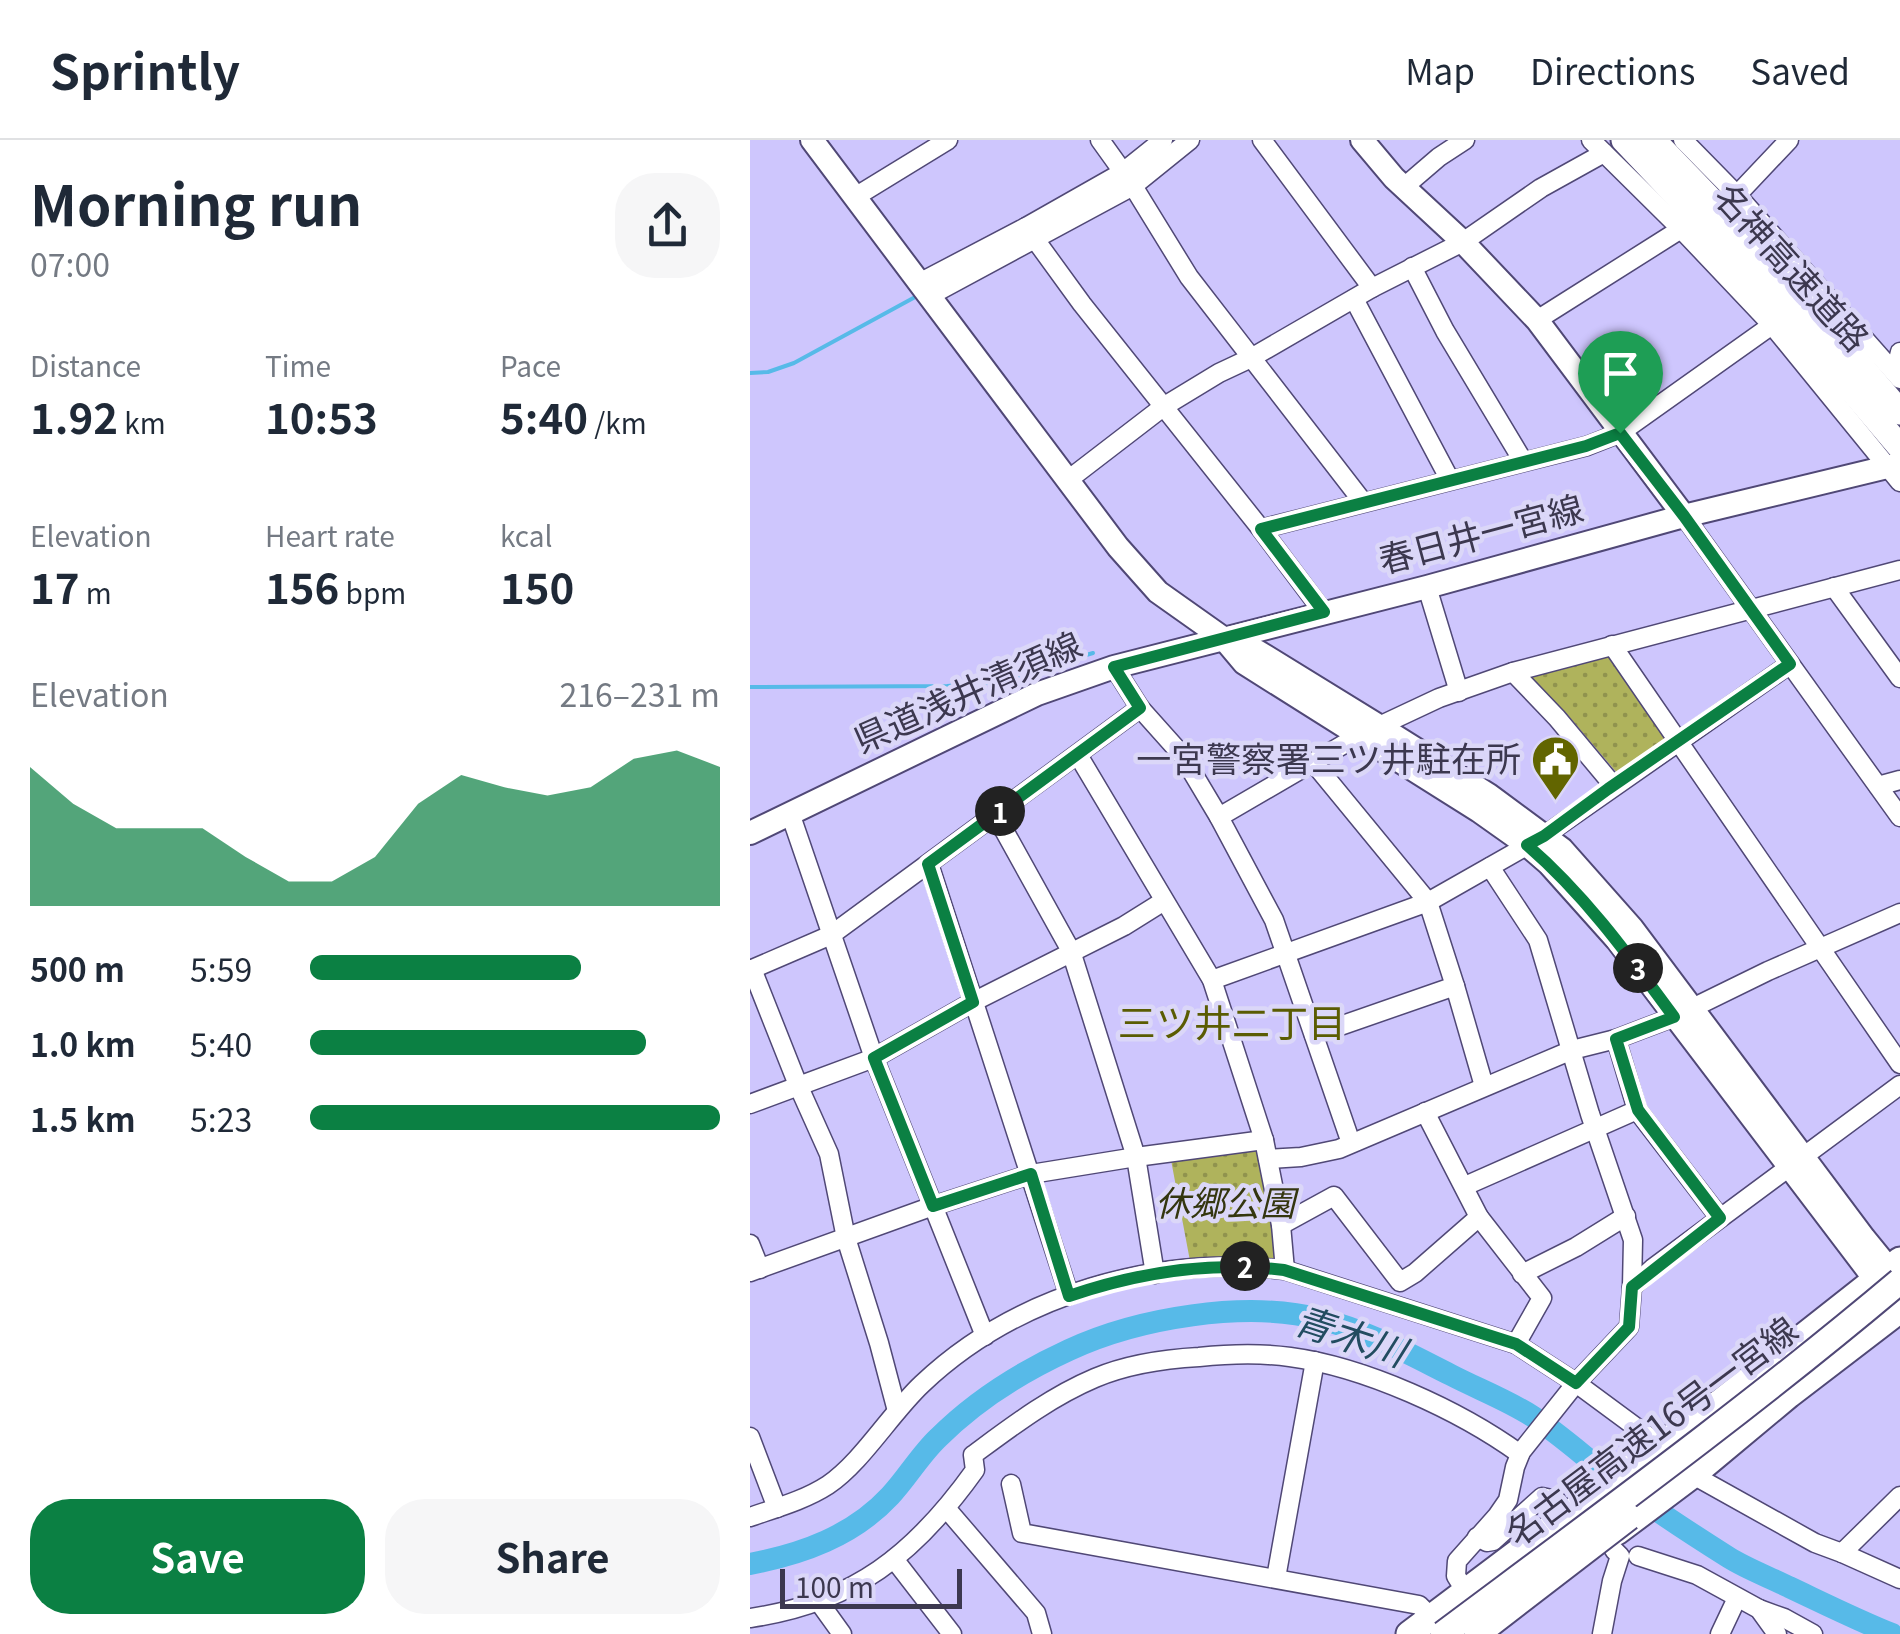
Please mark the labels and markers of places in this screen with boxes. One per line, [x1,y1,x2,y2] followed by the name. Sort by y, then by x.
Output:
[1578,331,1663,434] pin
[1136,731,1521,782] place label: 一宮警察署三ツ井駐在所
[1530,734,1582,802] public building icon: 一宮警察署三ツ井駐在所
[975,786,1025,836] pin: 1
[1613,943,1663,993] pin: 3
[1220,1241,1270,1291] pin: 2

